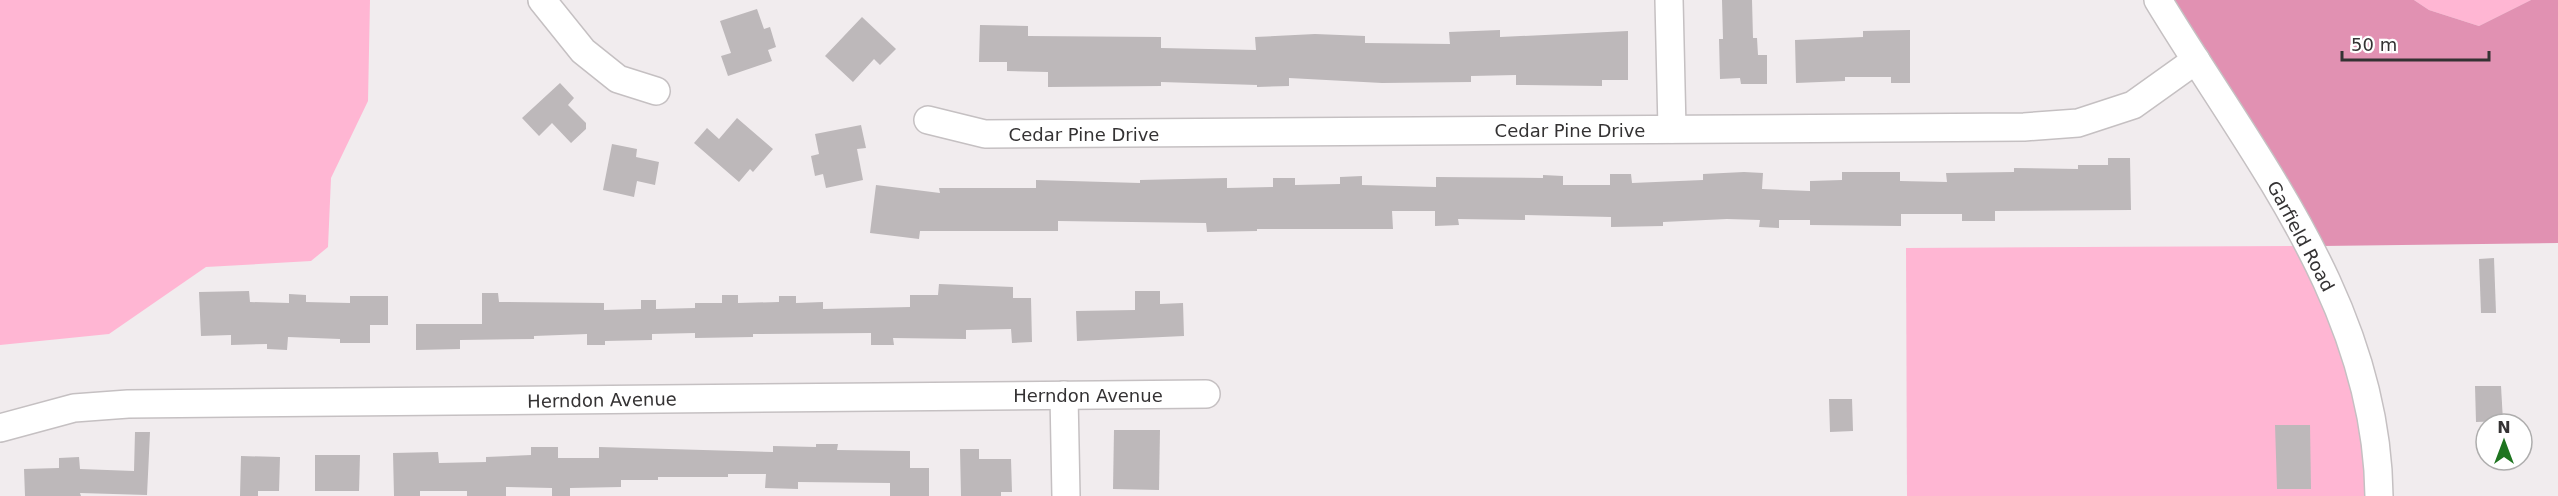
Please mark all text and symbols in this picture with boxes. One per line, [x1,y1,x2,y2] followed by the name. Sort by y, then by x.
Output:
[2342,24,2489,62] scale bar
[2351,34,2397,55] text: 50 m
[1495,120,1645,141] street label: Cedar Pine Drive
[1009,124,1159,145] street label: Cedar Pine Drive
[2263,177,2339,295] street label: Garfield Road
[1013,385,1163,406] street label: Herndon Avenue
[527,388,677,412] street label: Herndon Avenue
[2474,412,2534,472] north arrow
[2497,418,2511,437] text: N

